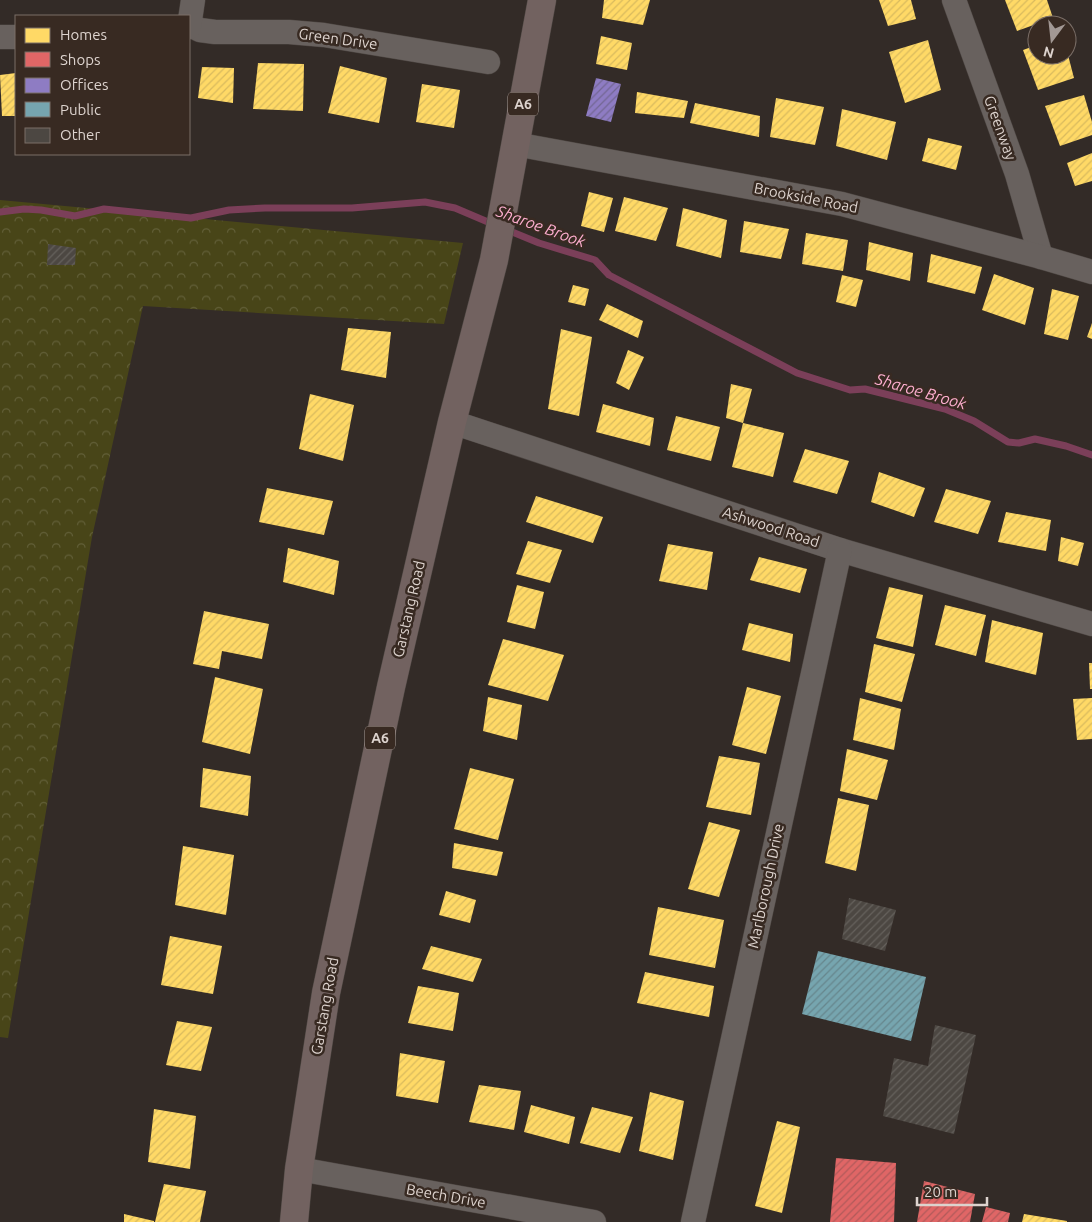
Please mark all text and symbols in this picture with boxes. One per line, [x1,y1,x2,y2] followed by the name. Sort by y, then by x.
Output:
[15,15,190,155] legend
[1027,15,1077,65] north arrow
[297,25,379,52] street label: Green Drive
[60,26,107,43] text: Homes
[1042,43,1056,62] text: N
[60,51,101,68] text: Shops
[60,76,108,93] text: Offices
[508,92,538,116] road number: A6
[981,93,1020,162] street label: Greenway
[60,101,101,118] text: Public
[60,126,100,143] text: Other
[753,179,860,216] street label: Brookside Road
[493,201,589,251] water label: Sharoe Brook
[873,369,969,413] water label: Sharoe Brook
[721,503,822,550] street label: Ashwood Road
[389,559,428,659] street label: Garstang Road
[365,726,395,750] road number: A6
[744,822,787,950] street label: Marlborough Drive
[308,956,341,1056] street label: Garstang Road
[917,1174,987,1206] scale bar
[405,1180,487,1211] street label: Beech Drive
[924,1183,957,1200] text: 20 m

